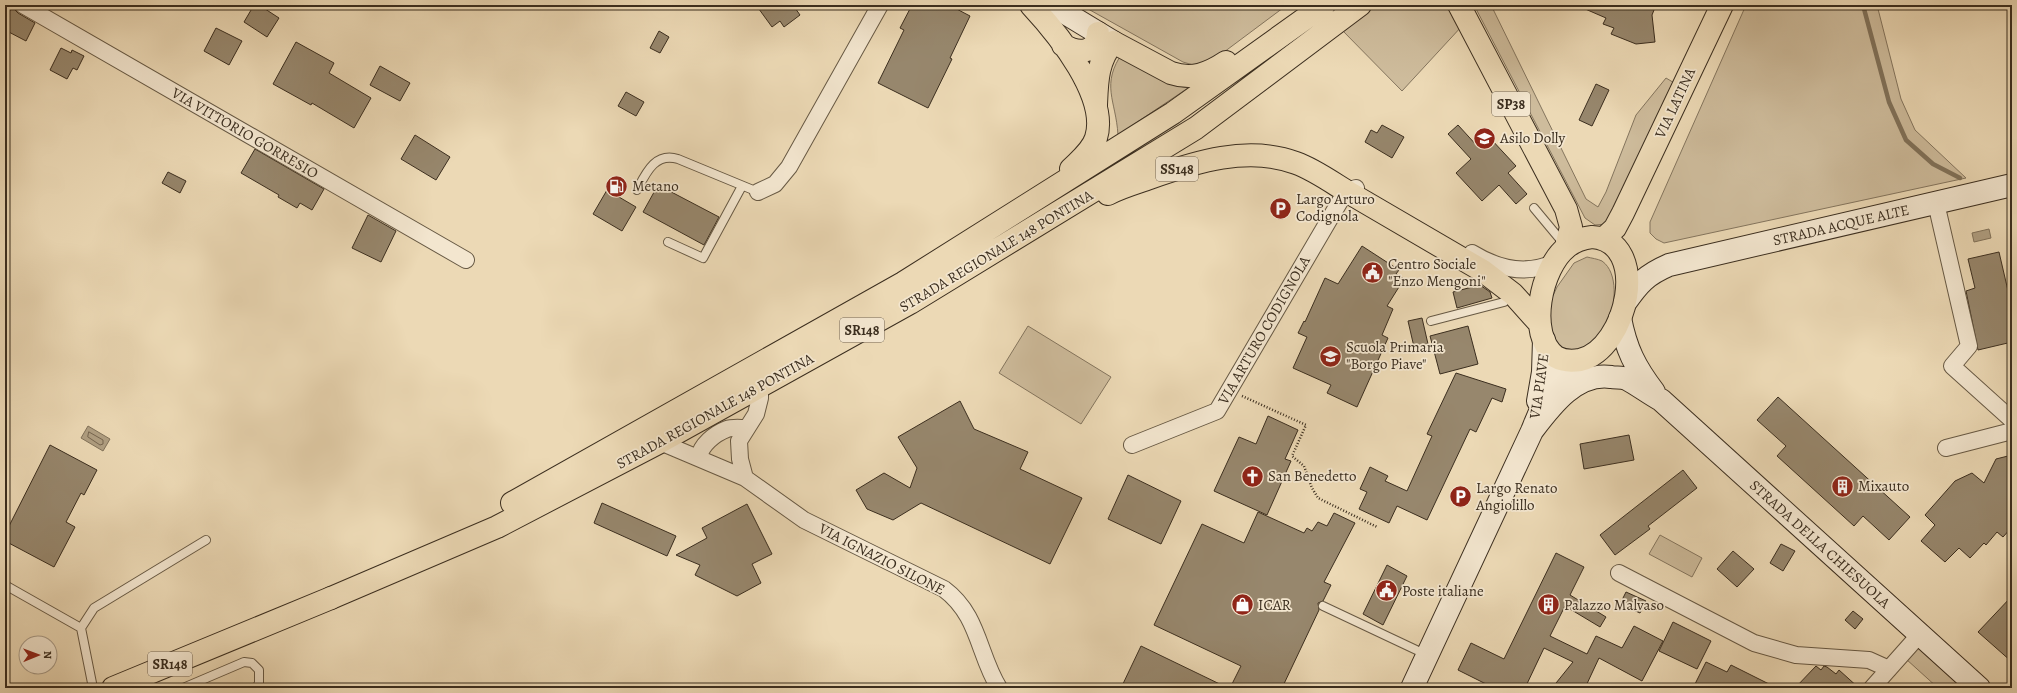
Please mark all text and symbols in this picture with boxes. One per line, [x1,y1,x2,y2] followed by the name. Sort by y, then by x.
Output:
[1650,64,1700,142] street label: VIA LATINA
[167,82,322,183] street label: VIA VITTORIO GORRESIO
[1492,92,1530,116] road number: SP38
[1471,125,1497,151] school or university icon: Asilo Dolly
[1499,128,1565,148] place label: Asilo Dolly
[1156,157,1198,181] road number: SS148
[603,173,629,199] fuel station icon: Metano
[632,176,679,196] place label: Metano
[895,185,1097,317] street label: STRADA REGIONALE 148 PONTINA
[1296,189,1375,226] place label: Largo Arturo Codignola
[1268,195,1294,221] parking icon: Largo Arturo Codignola
[1771,200,1911,250] street label: STRADA ACQUE ALTE
[1213,252,1315,409] street label: VIA ARTURO CODIGNOLA
[1388,254,1486,291] place label: Centro Sociale "Enzo Mengoni"
[1360,260,1386,286] public building icon: Centro Sociale "Enzo Mengoni"
[840,318,884,342] road number: SR148
[1346,337,1444,374] place label: Scuola Primaria "Borgo Piave"
[1317,343,1343,369] school or university icon: Scuola Primaria "Borgo Piave"
[613,348,817,474] street label: STRADA REGIONALE 148 PONTINA
[1524,352,1553,421] street label: VIA PIAVE
[1239,463,1265,489] church icon: San Benedetto
[1268,466,1356,486] place label: San Benedetto
[1830,473,1856,499] building icon: Mixauto
[1745,475,1895,613] street label: STRADA DELLA CHIESUOLA
[1858,476,1909,496] place label: Mixauto
[1475,478,1557,515] place label: Largo Renato Angiolillo
[1447,484,1473,510] parking icon: Largo Renato Angiolillo
[815,518,949,600] street label: VIA IGNAZIO SILONE
[1374,578,1400,604] public building icon: Poste italiane
[1402,581,1484,601] place label: Poste italiane
[1230,592,1256,618] shop icon: ICAR
[1535,592,1561,618] building icon: Palazzo Malvaso
[1258,595,1292,615] place label: ICAR
[1564,595,1664,615] place label: Palazzo Malvaso
[18,635,58,675] north arrow
[40,651,55,659] text: N
[148,652,192,676] road number: SR148

